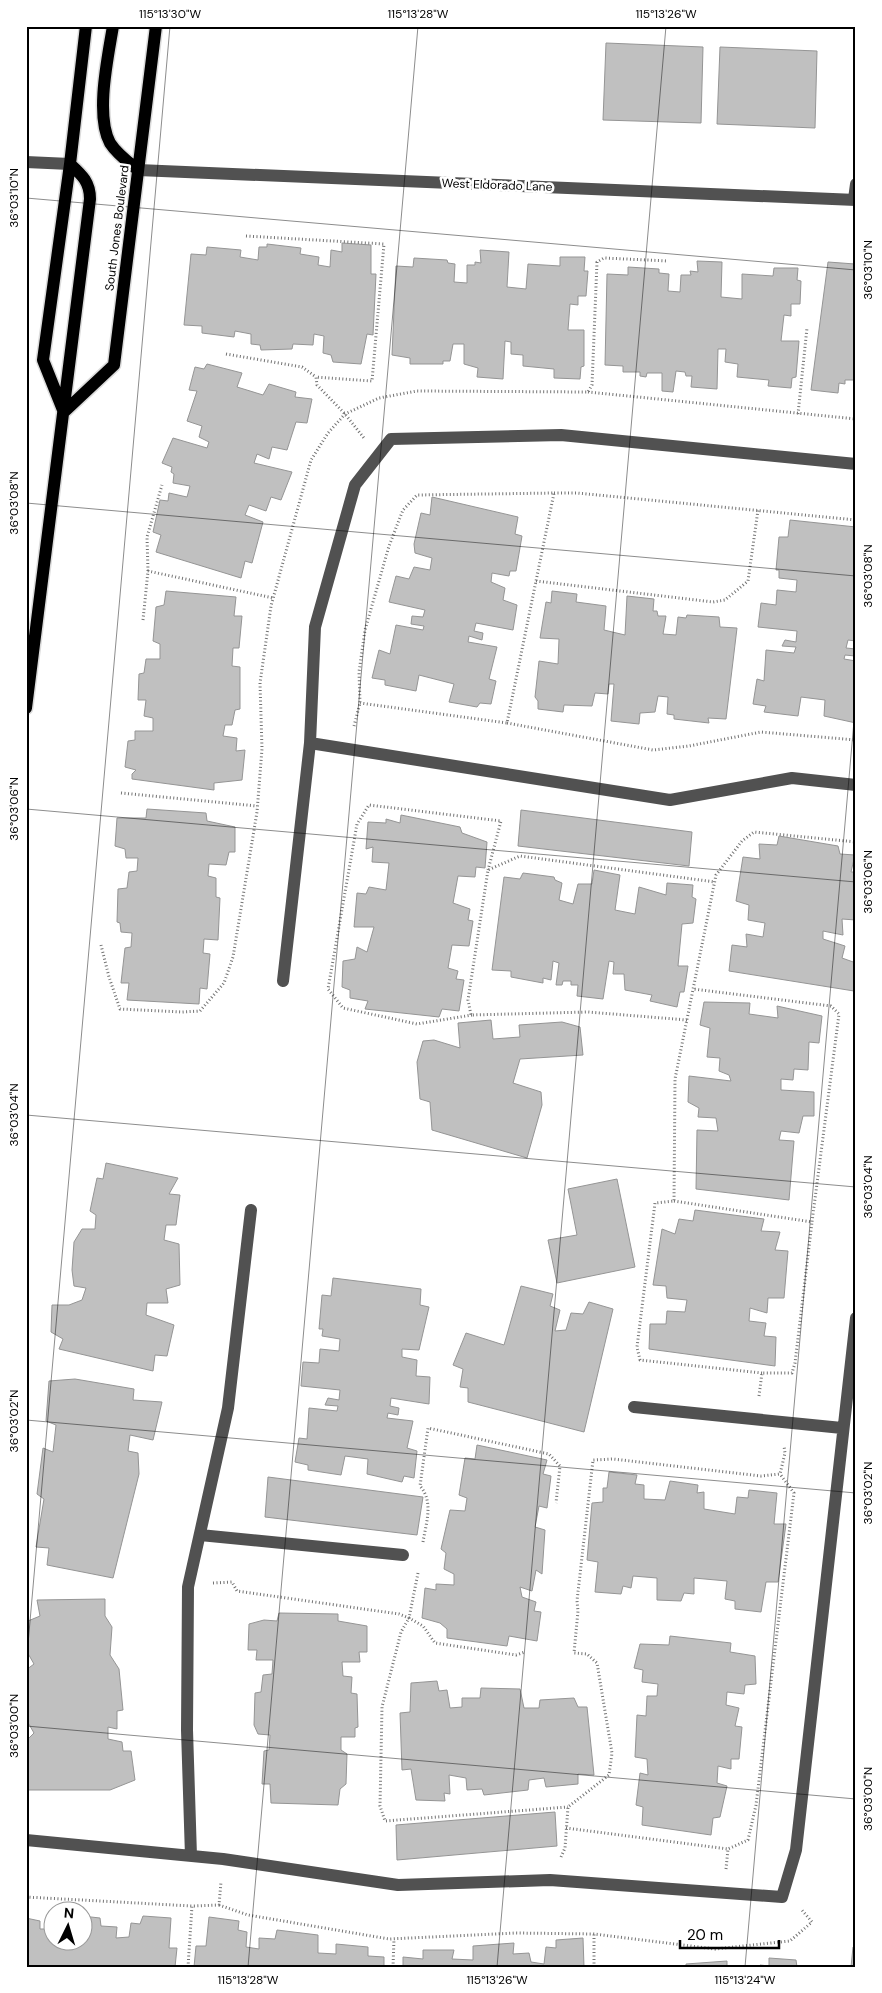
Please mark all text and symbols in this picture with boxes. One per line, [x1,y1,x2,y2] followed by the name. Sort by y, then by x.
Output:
[139,6,201,22] text: 115°13'30"W
[388,6,449,22] text: 115°13'28"W
[635,6,697,22] text: 115°13'26"W
[101,164,133,292] street label: South Jones Boulevard
[6,168,22,228] text: 36°03'10"N
[441,175,553,195] street label: West Eldorado Lane
[860,240,876,300] text: 36°03'10"N
[6,471,22,535] text: 36°03'08"N
[860,544,876,608] text: 36°03'08"N
[6,777,22,841] text: 36°03'06"N
[860,850,876,914] text: 36°03'06"N
[6,1083,22,1147] text: 36°03'04"N
[860,1155,876,1219] text: 36°03'04"N
[6,1390,22,1452] text: 36°03'02"N
[860,1462,876,1524] text: 36°03'02"N
[6,1694,22,1758] text: 36°03'00"N
[860,1767,876,1831] text: 36°03'00"N
[42,1900,92,1950] north arrow
[63,1904,75,1922] text: N
[680,1918,778,1950] scale bar
[687,1925,723,1945] text: 20 m
[218,1972,279,1988] text: 115°13'28"W
[466,1972,528,1988] text: 115°13'26"W
[715,1972,776,1988] text: 115°13'24"W

